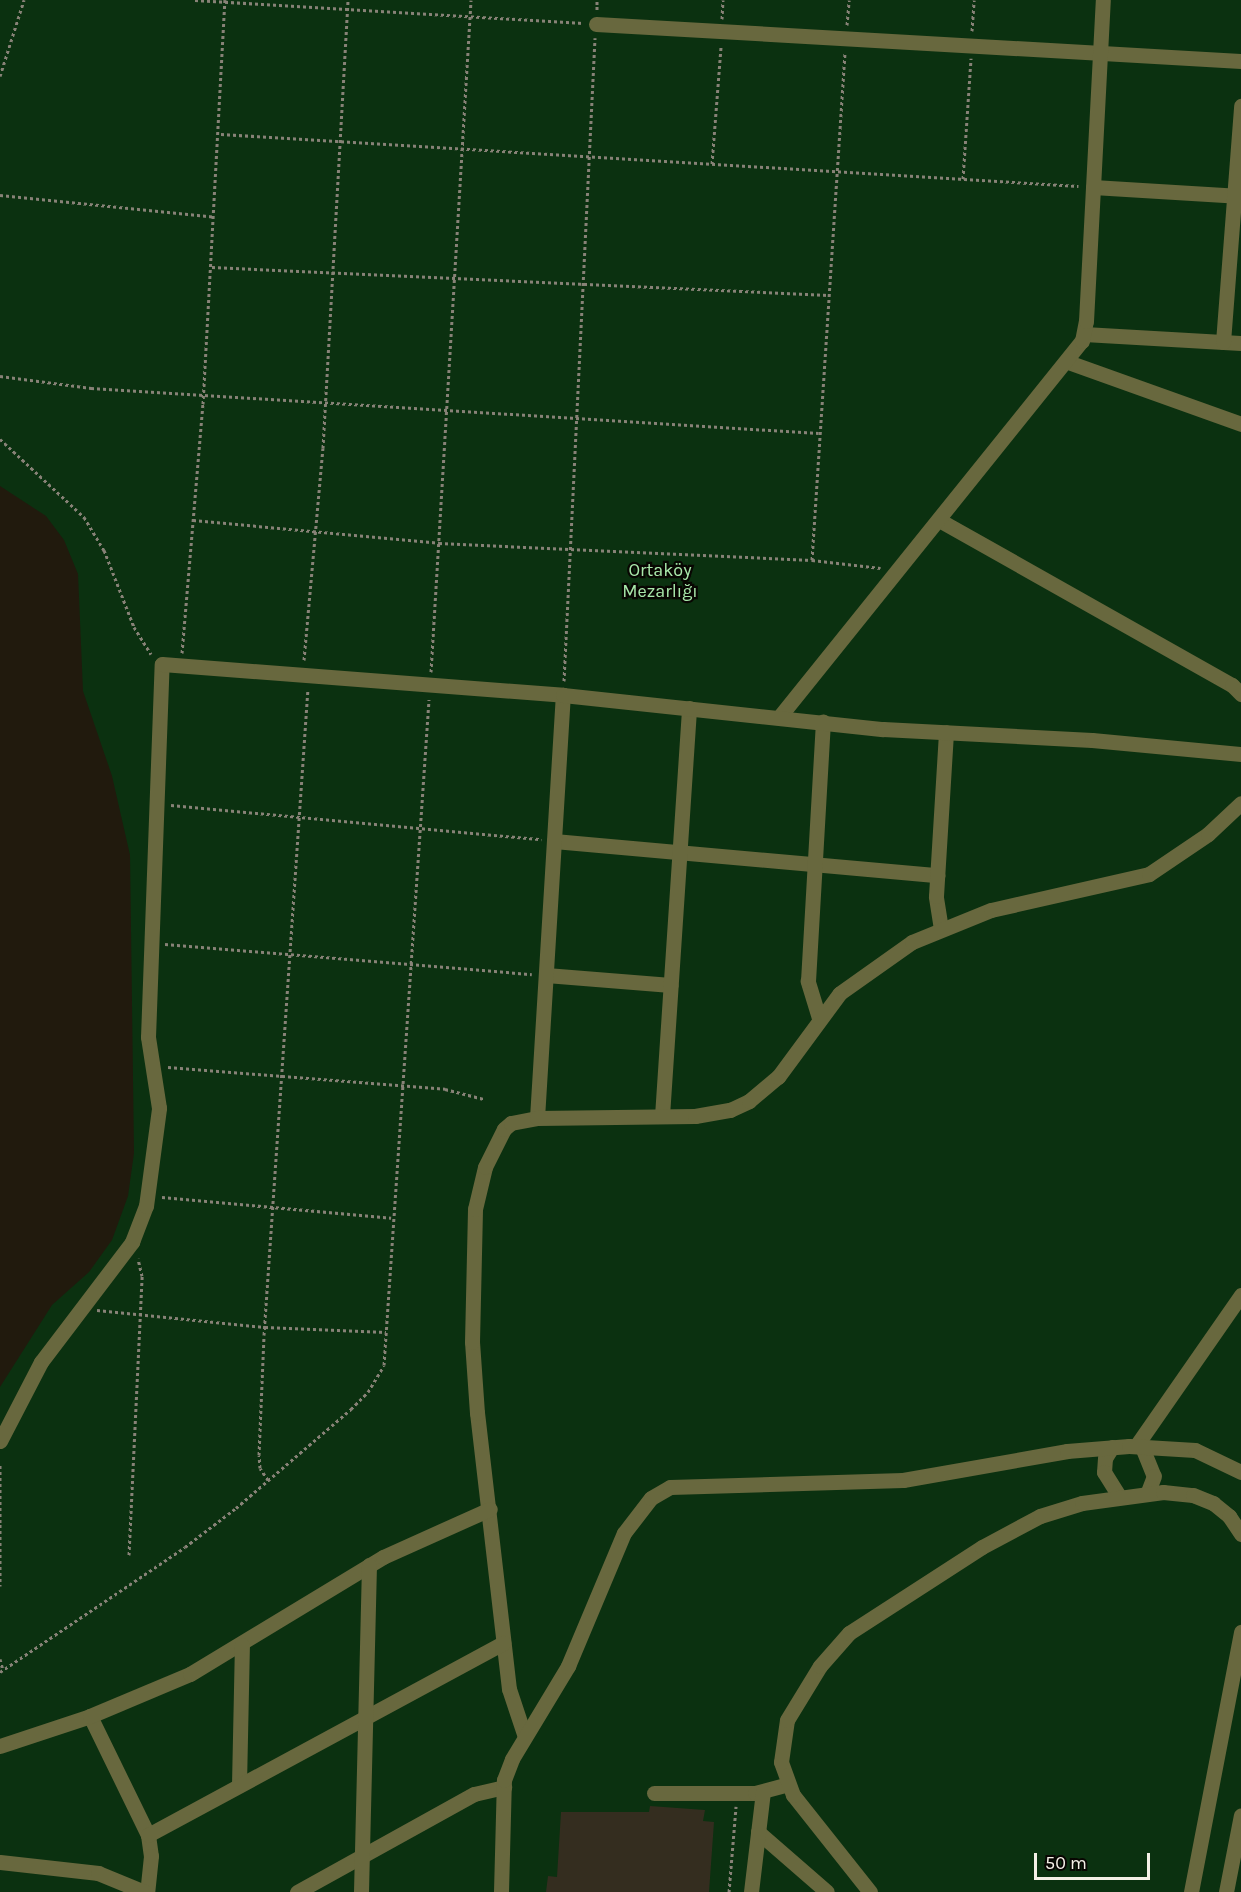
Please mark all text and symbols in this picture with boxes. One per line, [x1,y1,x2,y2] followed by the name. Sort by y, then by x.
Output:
[622,560,698,602] park label: Ortaköy Mezarlığı
[1037,1841,1152,1879] scale bar
[1045,1852,1087,1874] text: 50 m

